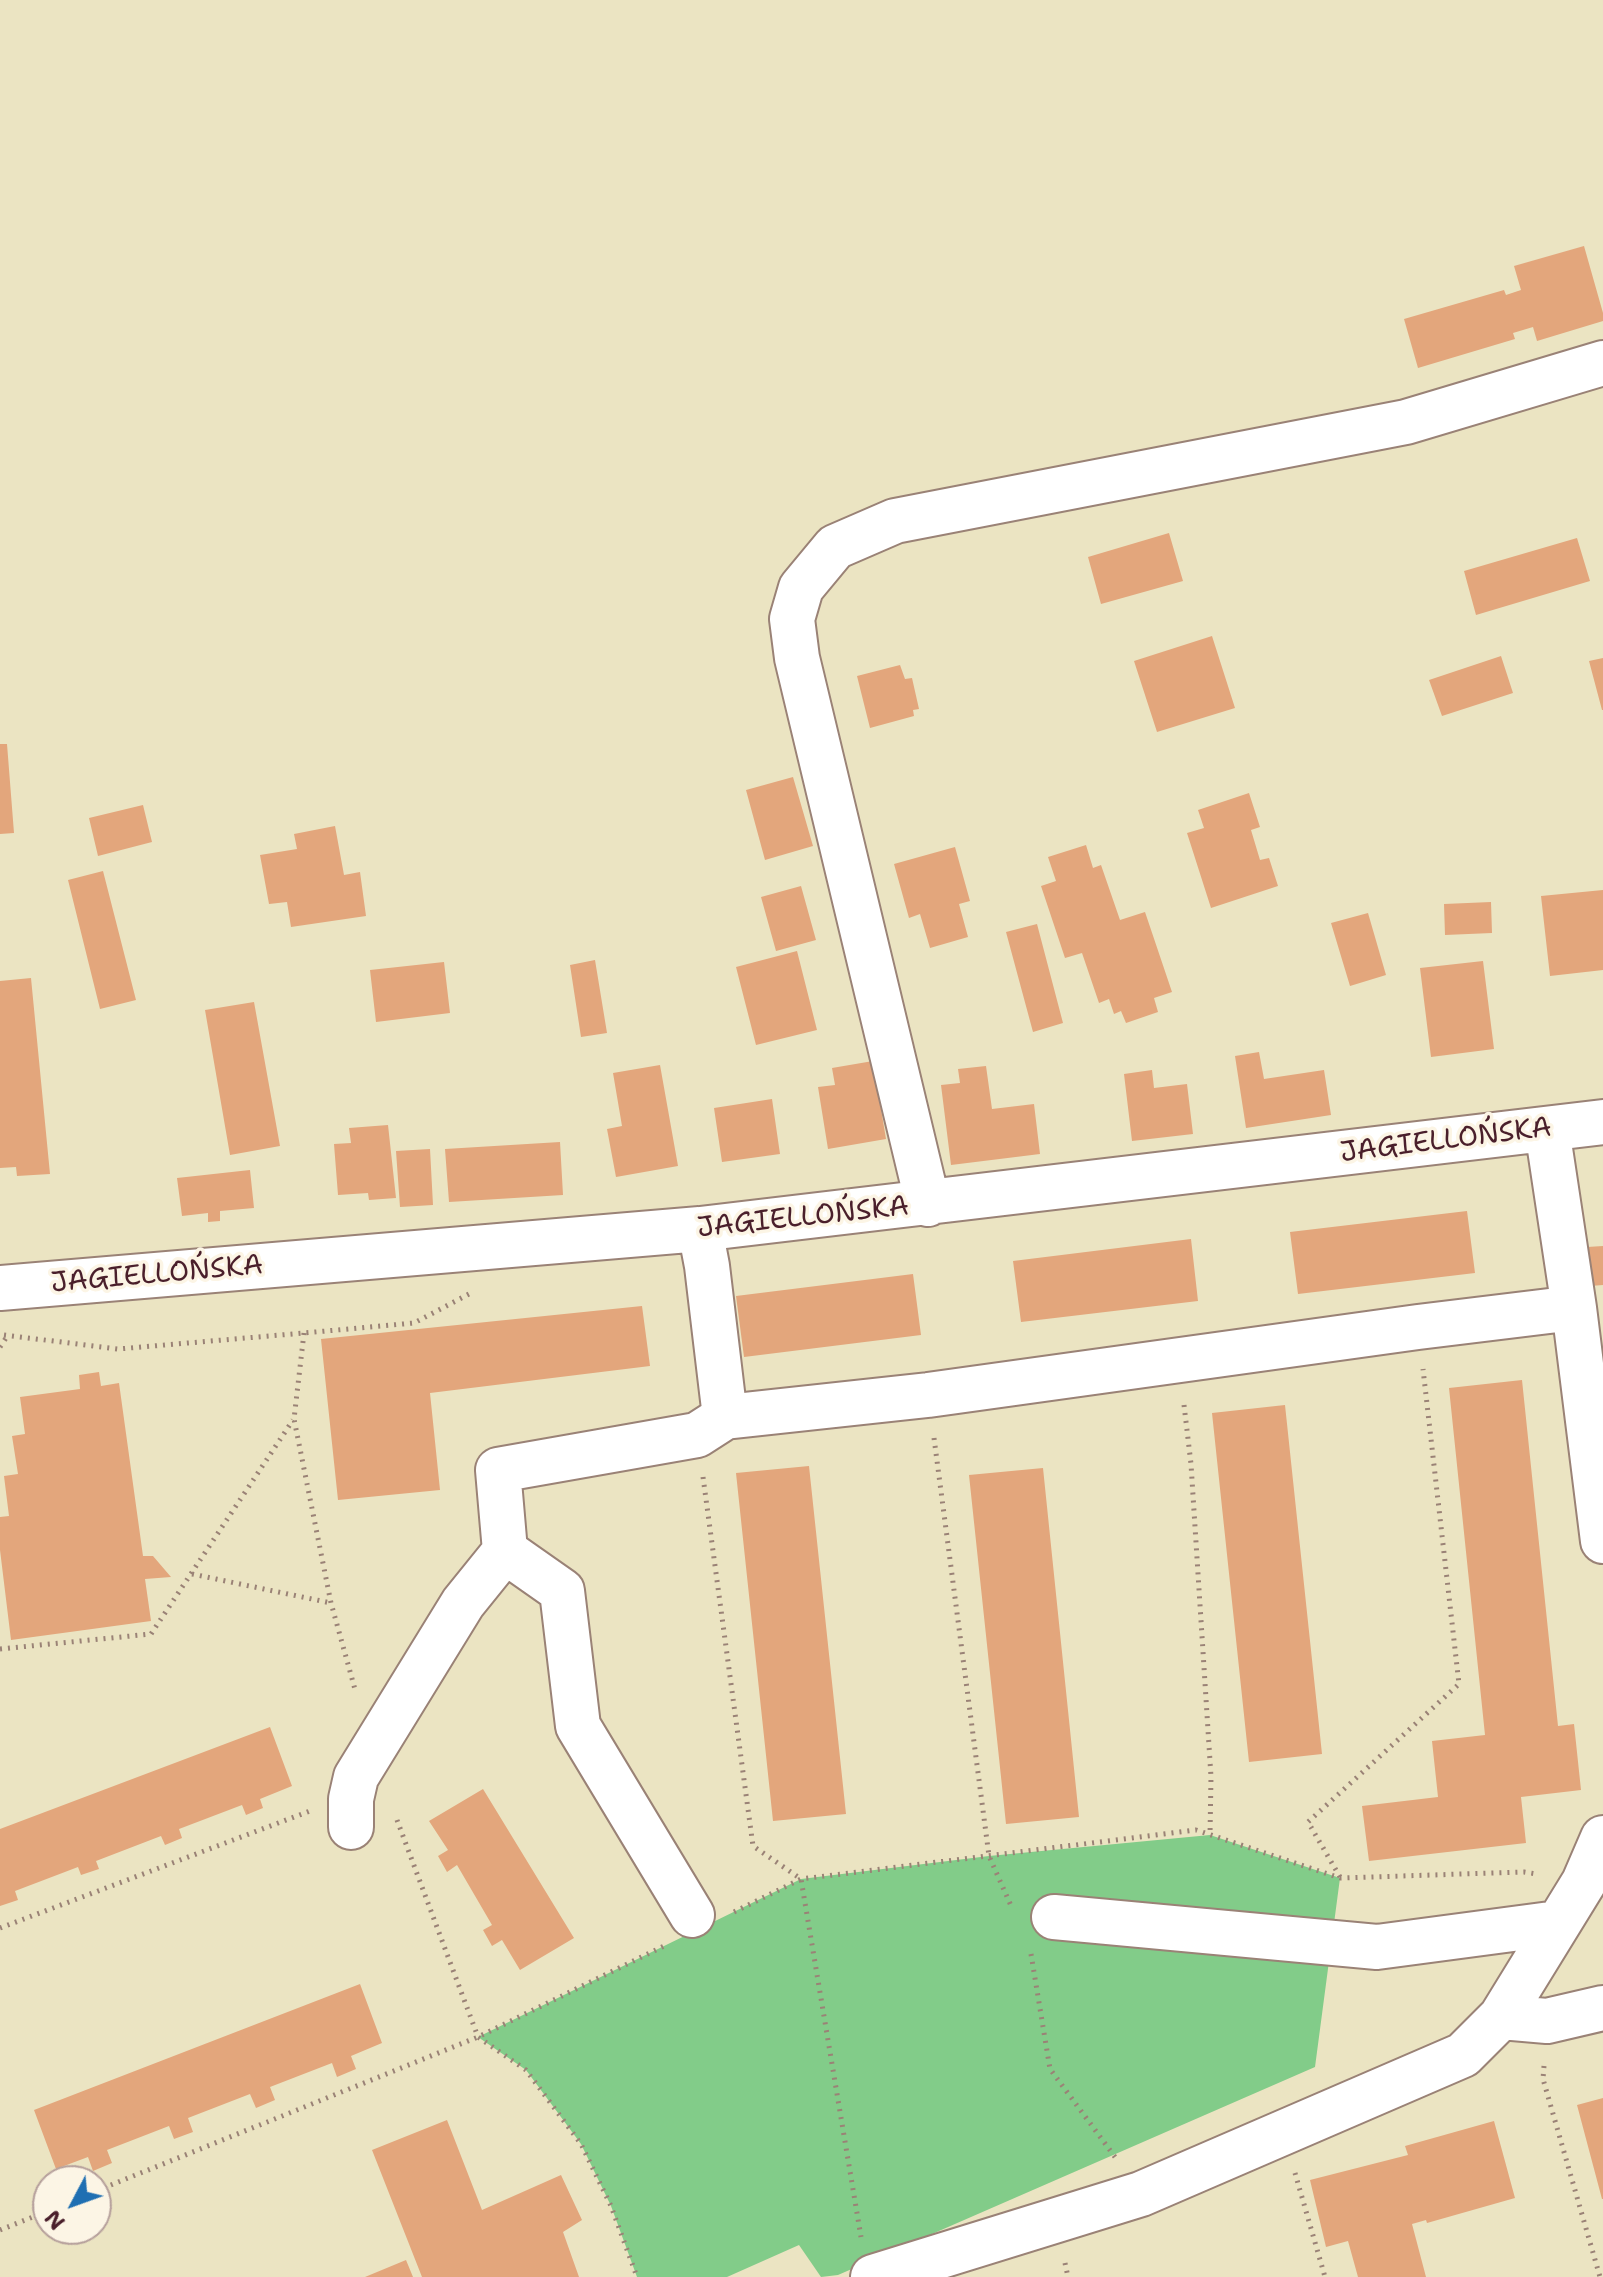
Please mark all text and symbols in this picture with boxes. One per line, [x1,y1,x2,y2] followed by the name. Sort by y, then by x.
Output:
[1338,1111,1554,1171] street label: JAGIELLOŃSKA
[695,1190,911,1246] street label: JAGIELLOŃSKA
[50,1249,264,1301] street label: JAGIELLOŃSKA
[32,2165,112,2245] north arrow
[38,2204,72,2236] text: N

